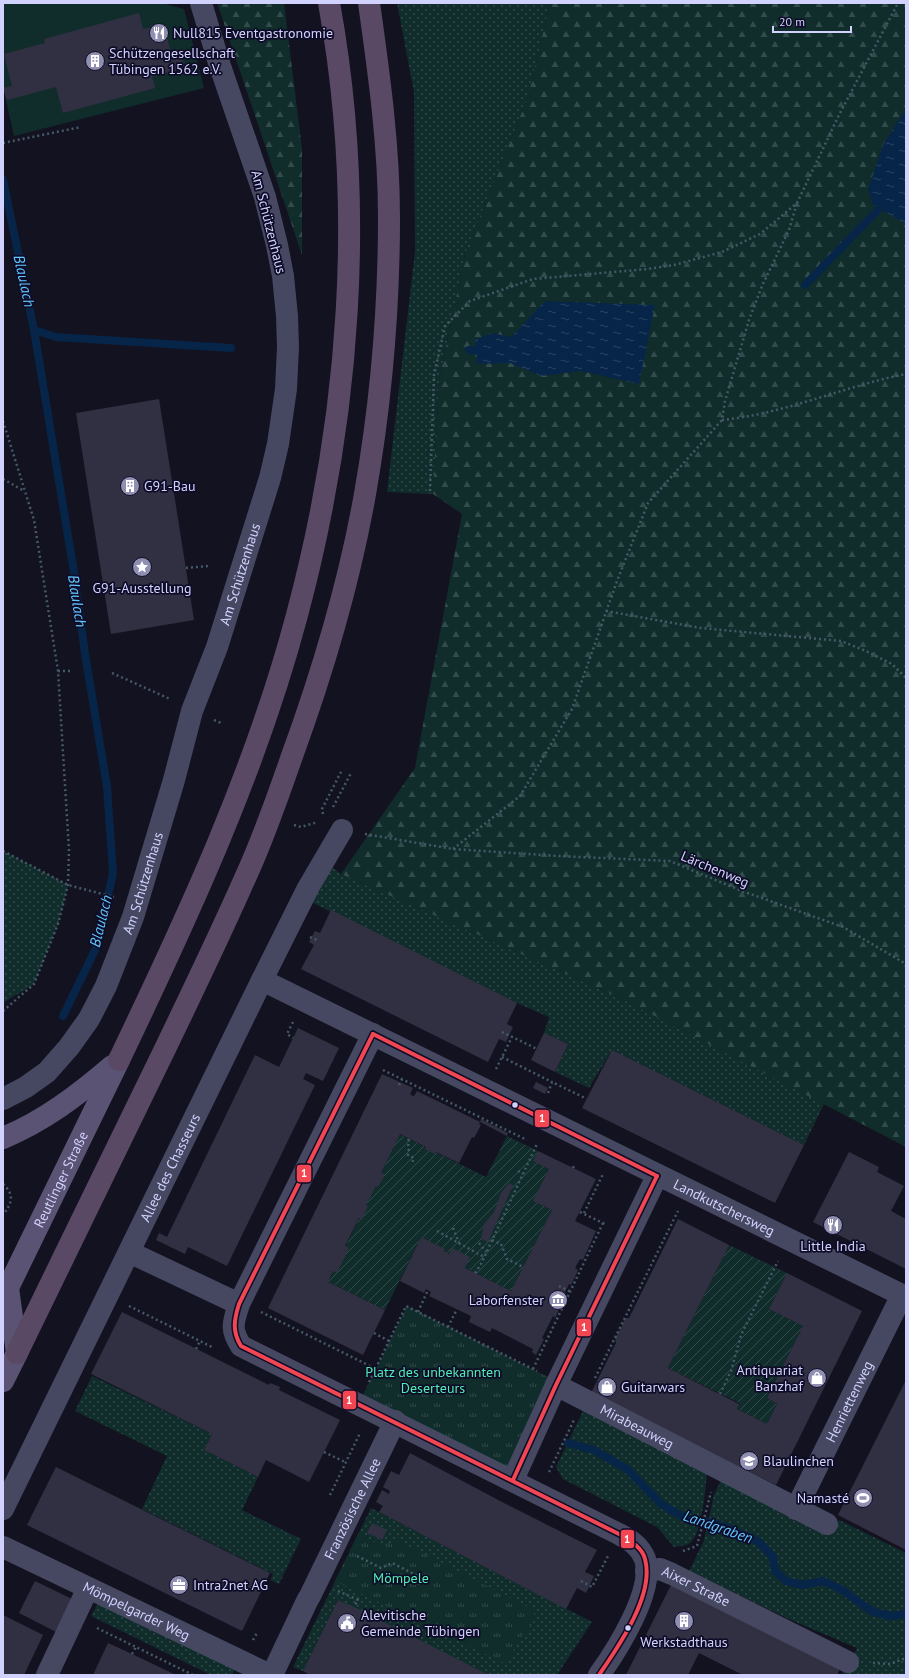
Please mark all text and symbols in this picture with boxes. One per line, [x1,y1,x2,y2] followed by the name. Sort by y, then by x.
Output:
[773,8,851,34] scale bar
[779,14,805,29] text: 20 m
[148,22,170,44] restaurant icon: Null815 Eventgastronomie
[173,24,333,42] place label: Null815 Eventgastronomie
[109,44,235,78] place label: Schützengesellschaft Tübingen 1562 e.V.
[84,50,106,72] building icon: Schützengesellschaft Tübingen 1562 e.V.
[247,168,291,276] street label: Am Schützenhaus
[10,253,39,309] water label: Blaulach
[119,475,141,497] building icon: G91-Bau
[144,477,196,495] place label: G91-Bau
[215,521,264,627] street label: Am Schützenhaus
[131,556,153,578] place icon: G91-Ausstellung
[64,573,91,629] water label: Blaulach
[93,579,192,597] place label: G91-Ausstellung
[118,830,167,937] street label: Am Schützenhaus
[678,847,752,891] street label: Lärchenweg
[85,893,116,949] water label: Blaulach
[510,1100,520,1110] unlabelled marker
[534,1109,550,1128] line badge: 1
[136,1111,204,1225] street label: Allee des Chasseurs
[539,1111,545,1125] text: 1
[30,1128,92,1231] street label: Reutlinger Straße
[296,1164,312,1183] line badge: 1
[301,1166,307,1180] text: 1
[671,1175,778,1240] street label: Landkutschersweg
[822,1214,844,1236] restaurant icon: Little India
[800,1237,866,1255] place label: Little India
[547,1289,569,1311] museum icon: Laborfenster
[469,1291,544,1309] place label: Laborfenster
[576,1318,592,1337] line badge: 1
[581,1320,587,1334] text: 1
[822,1358,877,1445] street label: Henriettenweg
[736,1361,804,1395] place label: Antiquariat Banzhaf
[365,1363,501,1397] park label: Platz des unbekannten Deserteurs
[806,1367,828,1389] shop icon: Antiquariat Banzhaf
[596,1376,618,1398] shop icon: Guitarwars
[621,1378,685,1396] place label: Guitarwars
[342,1390,357,1410] line badge: 1
[346,1393,352,1407] text: 1
[597,1400,677,1453] street label: Mirabeauweg
[738,1450,760,1472] school or university icon: Blaulinchen
[763,1452,834,1470] place label: Blaulinchen
[320,1455,385,1562] street label: Französische Allee
[852,1487,874,1509] sports icon: Namasté
[797,1489,849,1507] place label: Namasté
[681,1506,755,1547] water label: Landgraben
[620,1529,635,1549] line badge: 1
[624,1532,630,1546] text: 1
[659,1562,733,1611] street label: Aixer Straße
[373,1569,429,1587] park label: Mömpele
[168,1574,190,1596] office icon: Intra2net AG
[193,1576,268,1594] place label: Intra2net AG
[80,1578,193,1644] street label: Mömpelgarder Weg
[361,1606,480,1640] place label: Alevitische Gemeinde Tübingen
[673,1610,695,1632] building icon: Werkstadthaus
[336,1612,358,1634] public building icon: Alevitische Gemeinde Tübingen
[623,1623,633,1633] unlabelled marker
[640,1633,728,1651] place label: Werkstadthaus

